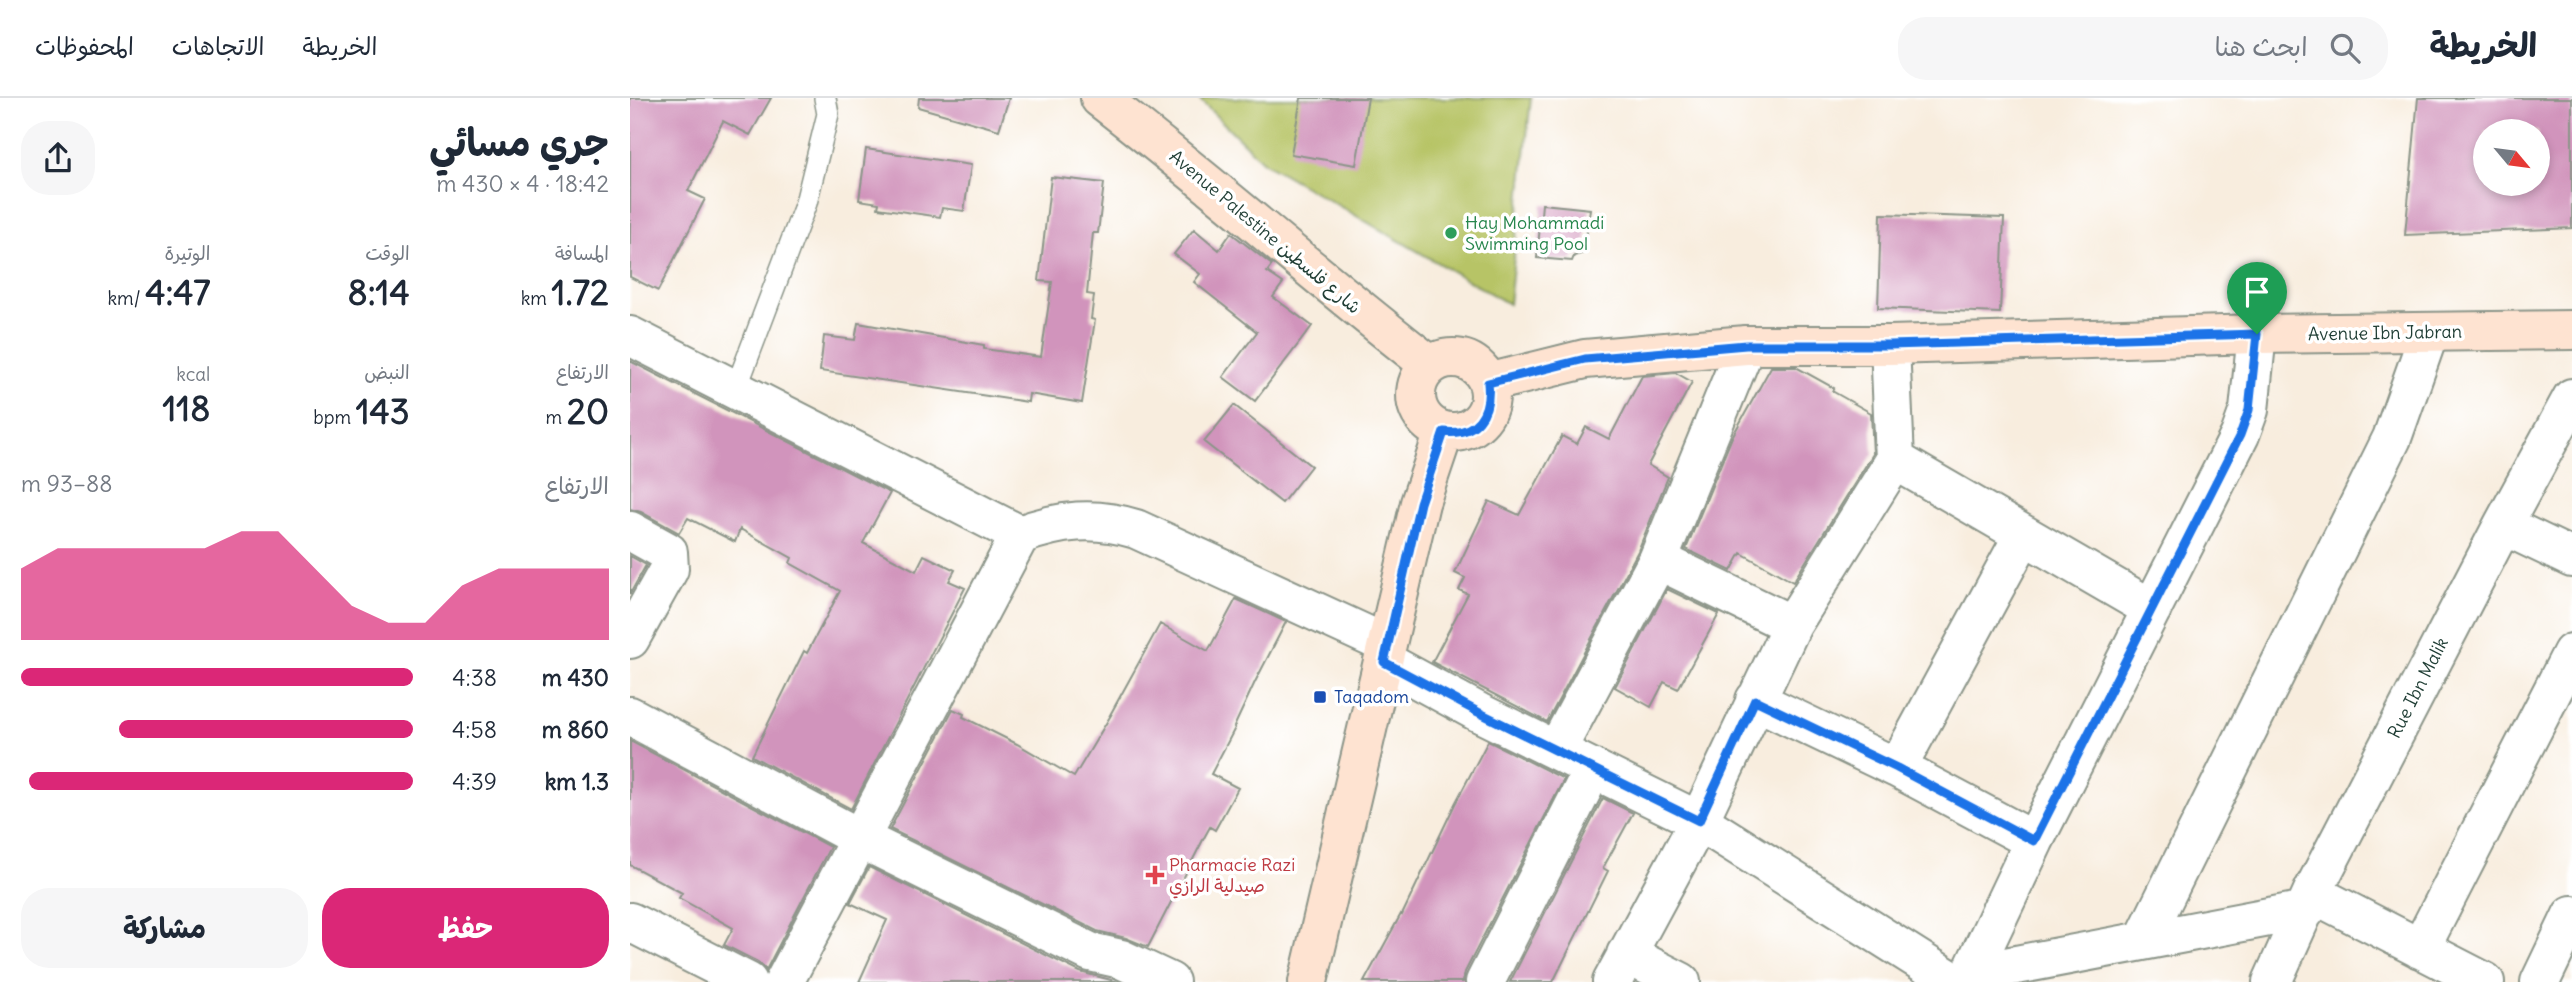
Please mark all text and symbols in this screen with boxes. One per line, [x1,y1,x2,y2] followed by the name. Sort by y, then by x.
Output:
[1898,17,2388,80] search box
[2430,24,2537,66] text: الخريطة
[2326,29,2364,67] icon: search
[2214,30,2308,63] text: ابحث هنا
[35,31,134,61] text: المحفوظات
[172,31,265,61] text: الاتجاهات
[303,31,377,61] text: الخريطة
[429,119,609,166] text: جري مسائي
[2473,119,2550,196] north arrow
[2473,119,2550,196] map controls
[21,121,95,195] button: share
[1164,145,1366,319] street label: Avenue Palestine شارع فلسطين
[436,169,609,198] text: 18:42 · 4 × 430 m
[1465,211,1604,255] place label: Hay Mohammadi Swimming Pool
[1443,225,1459,241] marker: Hay Mohammadi Swimming Pool
[164,241,210,265] text: الوتيرة
[365,241,410,265] text: الوقت
[555,241,609,265] text: المسافة
[2227,262,2287,334] pin
[145,270,210,314] text: 4:47
[347,270,410,314] text: 8:14
[552,270,609,314] text: 1.72
[2238,273,2276,311] icon: arrive
[107,286,145,310] text: /km
[521,286,552,310] text: km
[2308,320,2462,345] street label: Avenue Ibn Jabran
[364,360,410,384] text: النبض
[556,360,609,384] text: الارتفاع
[176,362,210,386] text: kcal
[162,386,210,430] text: 118
[356,389,410,433] text: 143
[567,389,609,433] text: 20
[313,405,356,429] text: bpm
[546,405,567,429] text: m
[21,469,113,498] text: 88–93 m
[545,471,609,500] text: الارتفاع
[2382,633,2453,742] street label: Rue Ibn Malik
[452,663,497,692] text: 4:38
[542,663,609,692] text: 430 m
[1334,685,1409,708] place label: Taqadom
[1312,689,1328,705] marker: Taqadom
[452,715,497,744] text: 4:58
[542,715,609,744] text: 860 m
[452,767,497,796] text: 4:39
[545,767,609,796] text: 1.3 km
[1169,853,1295,899] place label: Pharmacie Razi صيدلية الرازي
[1147,867,1163,883] marker: Pharmacie Razi صيدلية الرازي
[21,888,308,968] button: مشاركة
[322,888,609,968] button: حفظ

